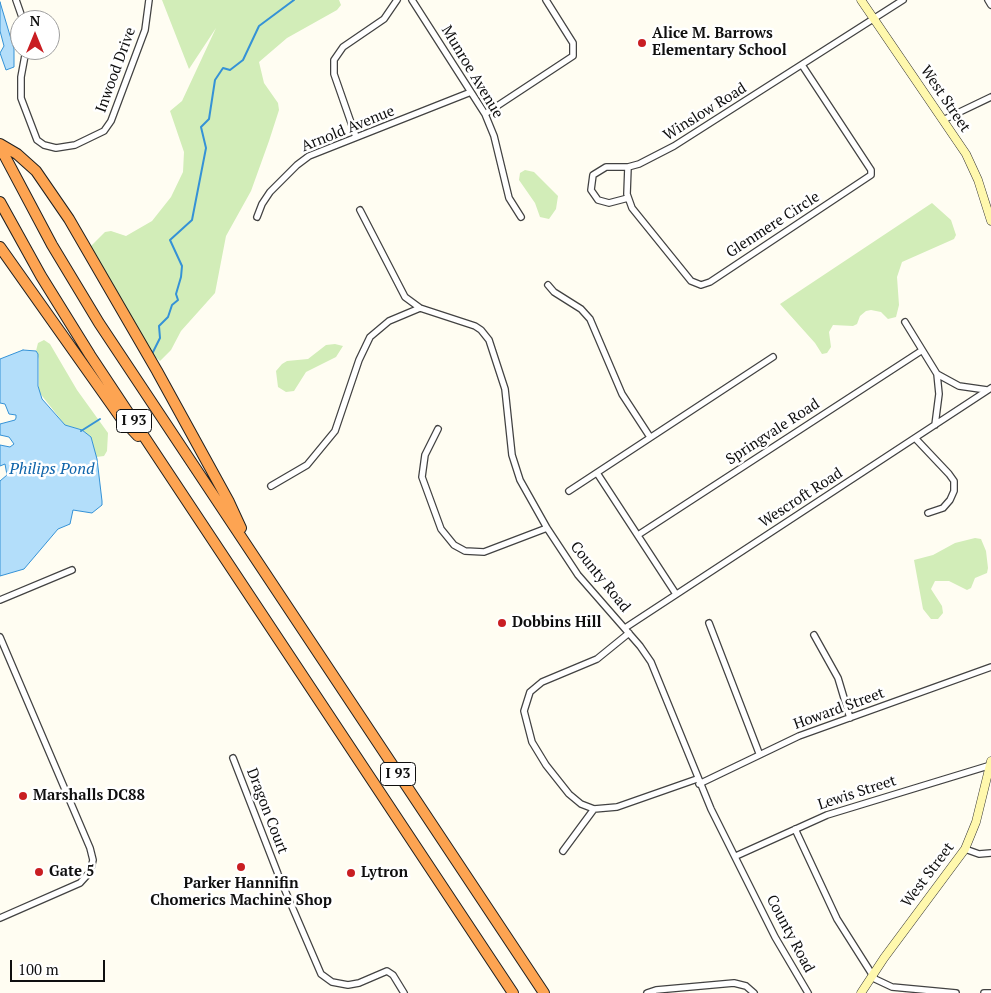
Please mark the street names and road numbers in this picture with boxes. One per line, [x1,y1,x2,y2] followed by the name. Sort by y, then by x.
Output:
[437,22,507,122] street label: Munroe Avenue
[92,25,140,115] street label: Inwood Drive
[916,62,974,136] street label: West Street
[660,79,750,145] street label: Winslow Road
[299,102,397,156] street label: Arnold Avenue
[723,188,823,262] street label: Glenmere Circle
[723,395,823,469] street label: Springvale Road
[116,410,152,432] road number: I 93
[756,464,846,532] street label: Wescroft Road
[566,538,634,616] street label: County Road
[791,684,887,734] street label: Howard Street
[380,762,416,786] road number: I 93
[242,766,292,856] street label: Dragon Court
[816,772,898,814] street label: Lewis Street
[898,839,958,911] street label: West Street
[762,892,818,976] street label: County Road

